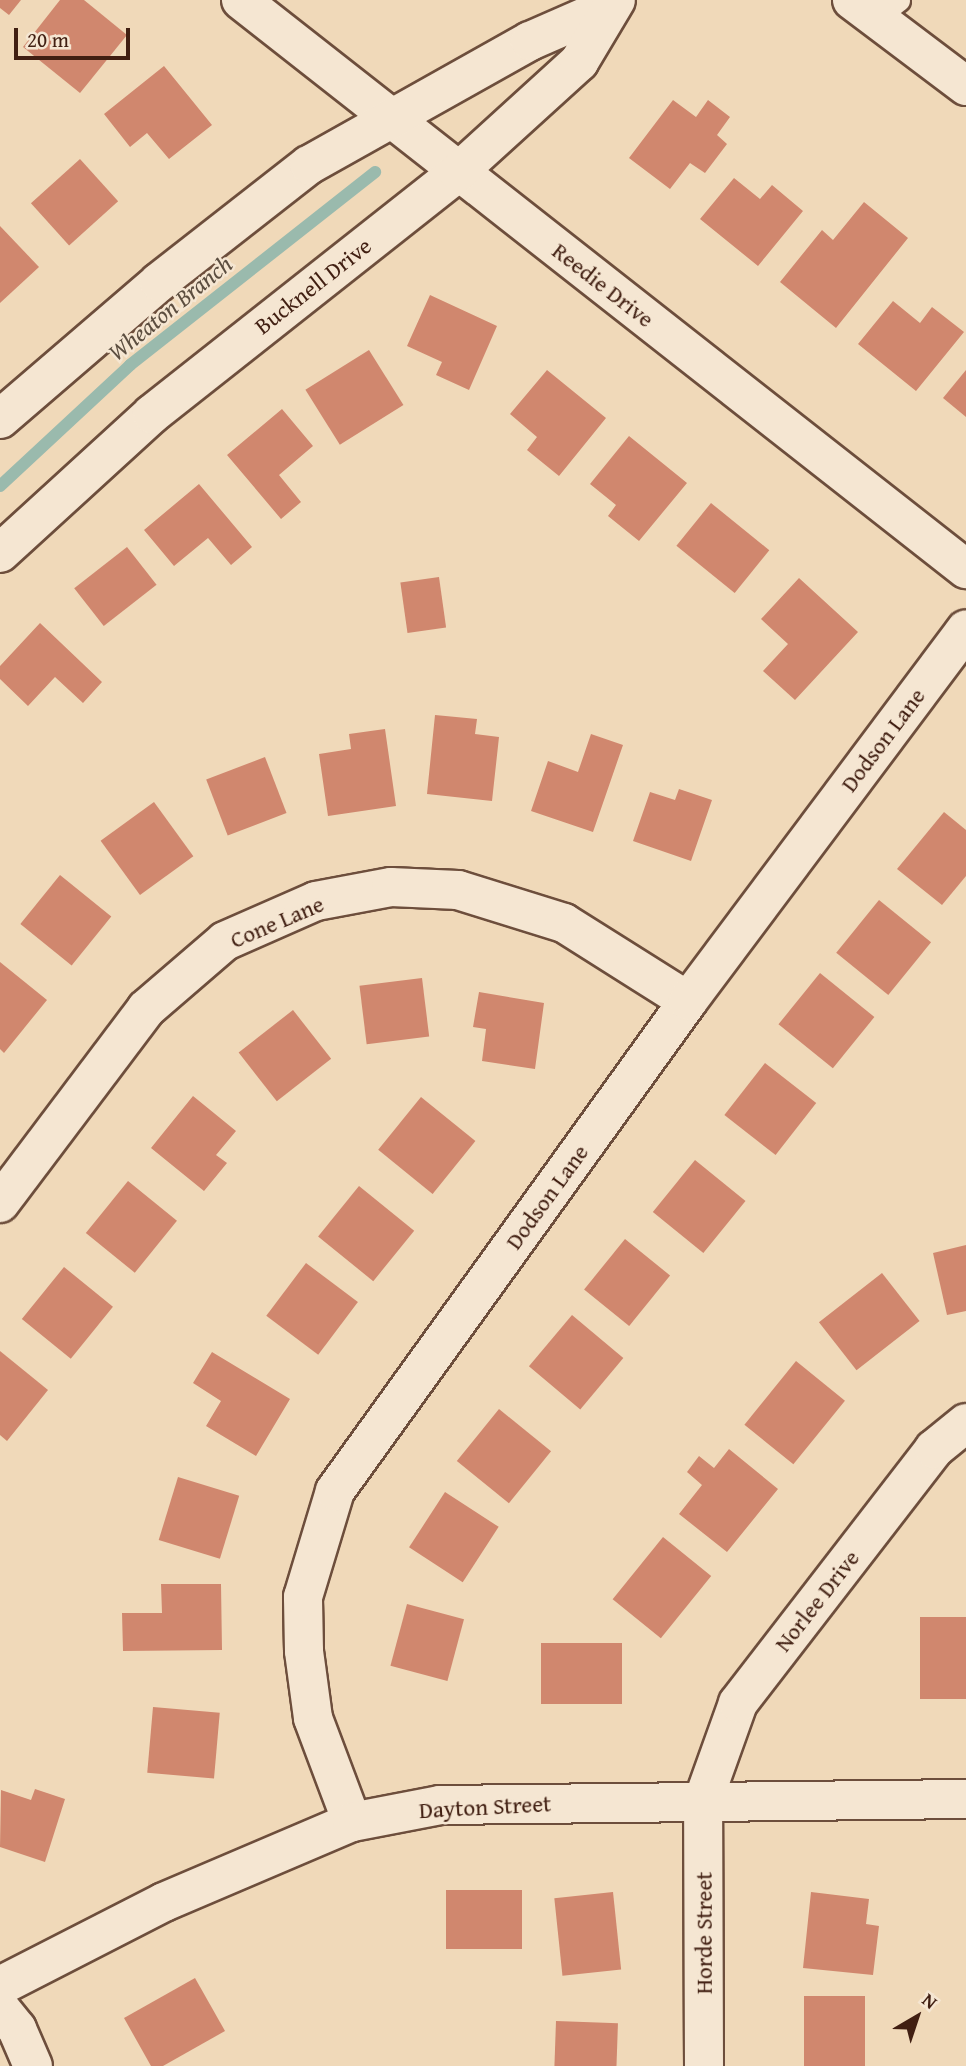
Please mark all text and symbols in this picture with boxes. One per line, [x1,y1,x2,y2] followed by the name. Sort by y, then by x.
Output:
[18,14,133,58] scale bar
[27,24,69,55] text: 20 m
[249,232,377,340] street label: Bucknell Drive
[547,237,659,333] street label: Reedie Drive
[102,249,238,367] water label: Wheaton Branch
[835,683,931,797] street label: Dodson Lane
[226,890,328,954] street label: Cone Lane
[500,1139,594,1255] street label: Dodson Lane
[769,1545,865,1657] street label: Norlee Drive
[418,1790,552,1824] street label: Dayton Street
[690,1872,718,1994] street label: Horde Street
[882,1982,952,2052] north arrow
[916,1986,944,2016] text: N

